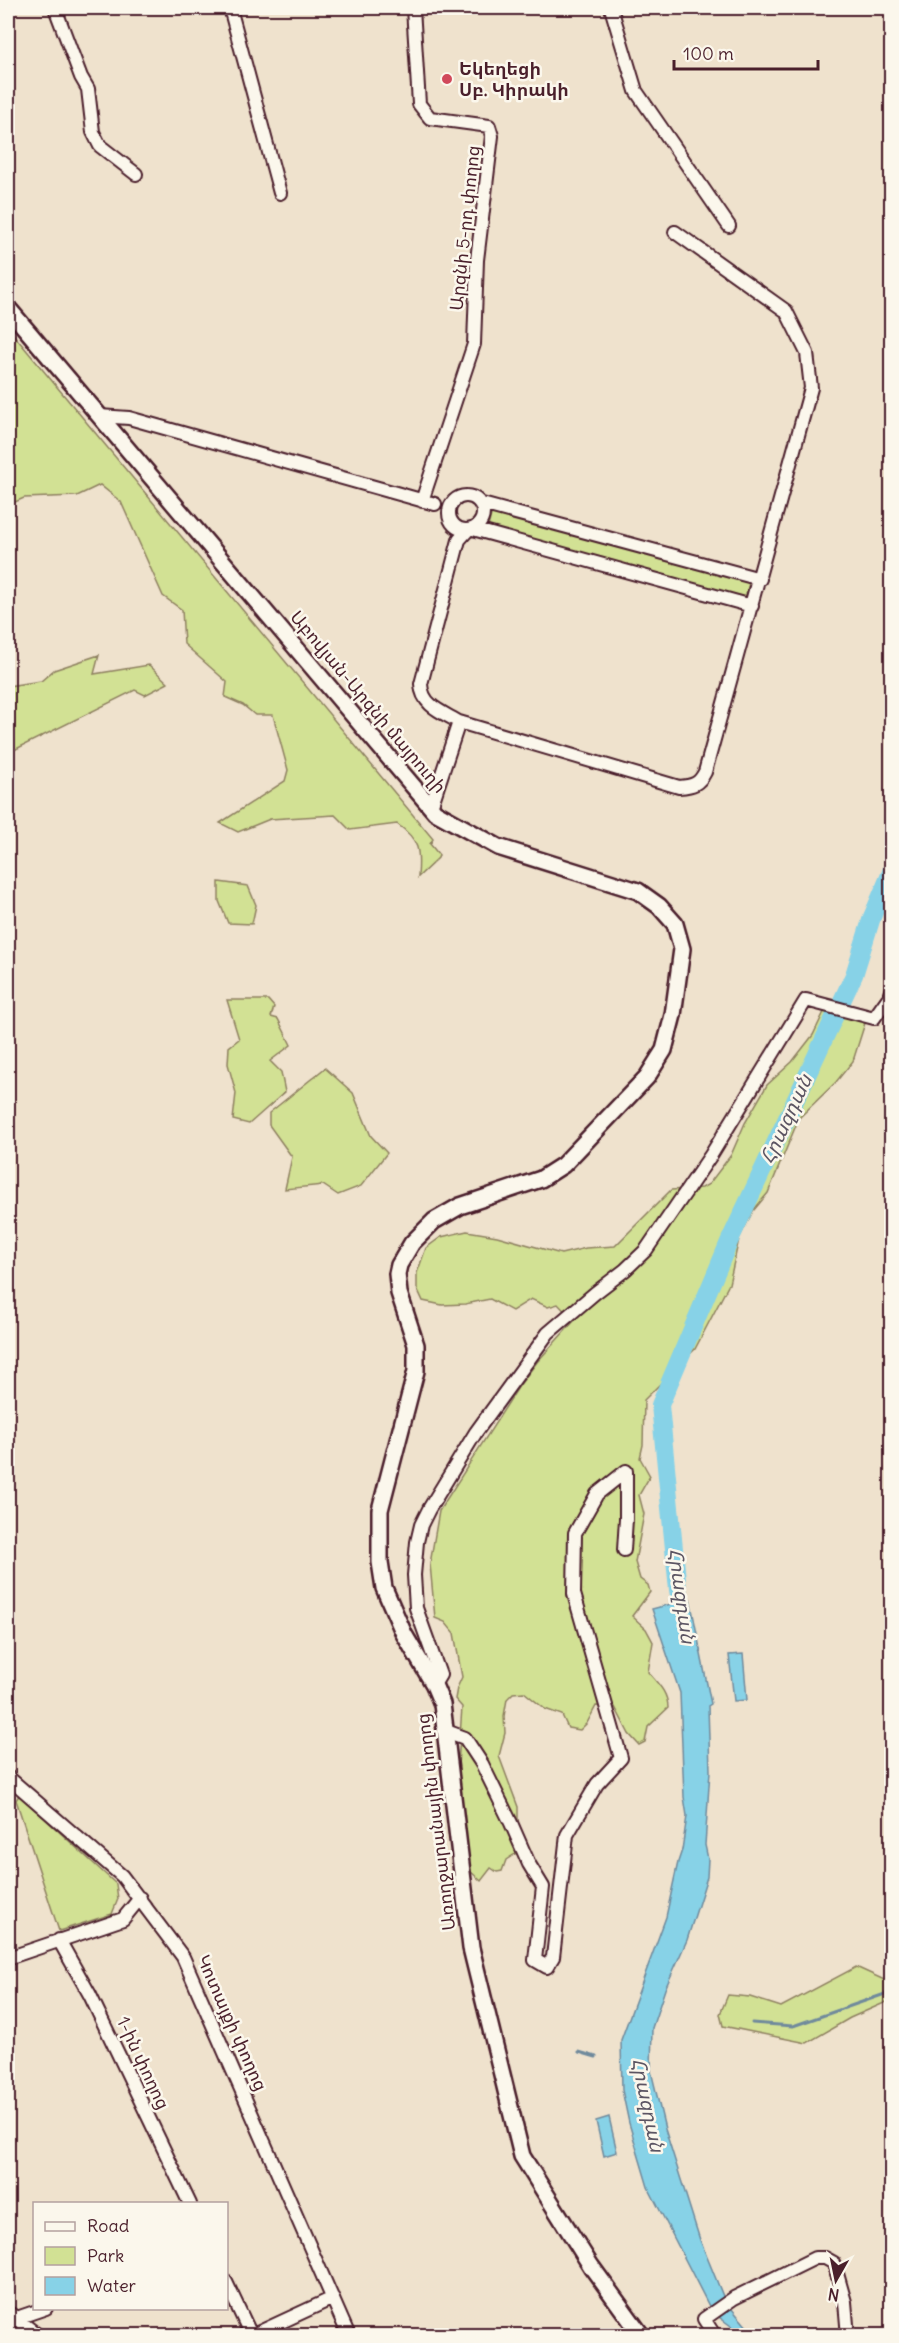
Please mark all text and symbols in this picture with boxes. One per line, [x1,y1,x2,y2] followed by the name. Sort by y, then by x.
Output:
[674,33,818,71] scale bar
[683,42,734,65] text: 100 m
[459,57,569,101] place label: Եկեղեցի Սբ. Կիրակի
[440,72,454,86] marker: Եկեղեցի Սբ. Կիրակի
[444,144,485,312] street label: Արզնի 5-րդ փողոց
[285,606,451,798] street label: Աբովյան-Արզնի մայրուղի
[754,1069,818,1167] water label: Հրազդան
[663,1547,702,1646] water label: Հրազդան
[411,1712,460,1932] street label: Առողջարանային փողոց
[192,1951,273,2095] street label: Կոտայքի փողոց
[112,2013,175,2113] street label: 1-ին փողոց
[626,2055,671,2155] water label: Հրազդան
[33,2202,228,2310] legend
[87,2214,130,2237] text: Road
[87,2244,124,2267] text: Park
[806,2250,866,2310] north arrow
[87,2274,137,2297] text: Water
[827,2284,841,2306] text: N

